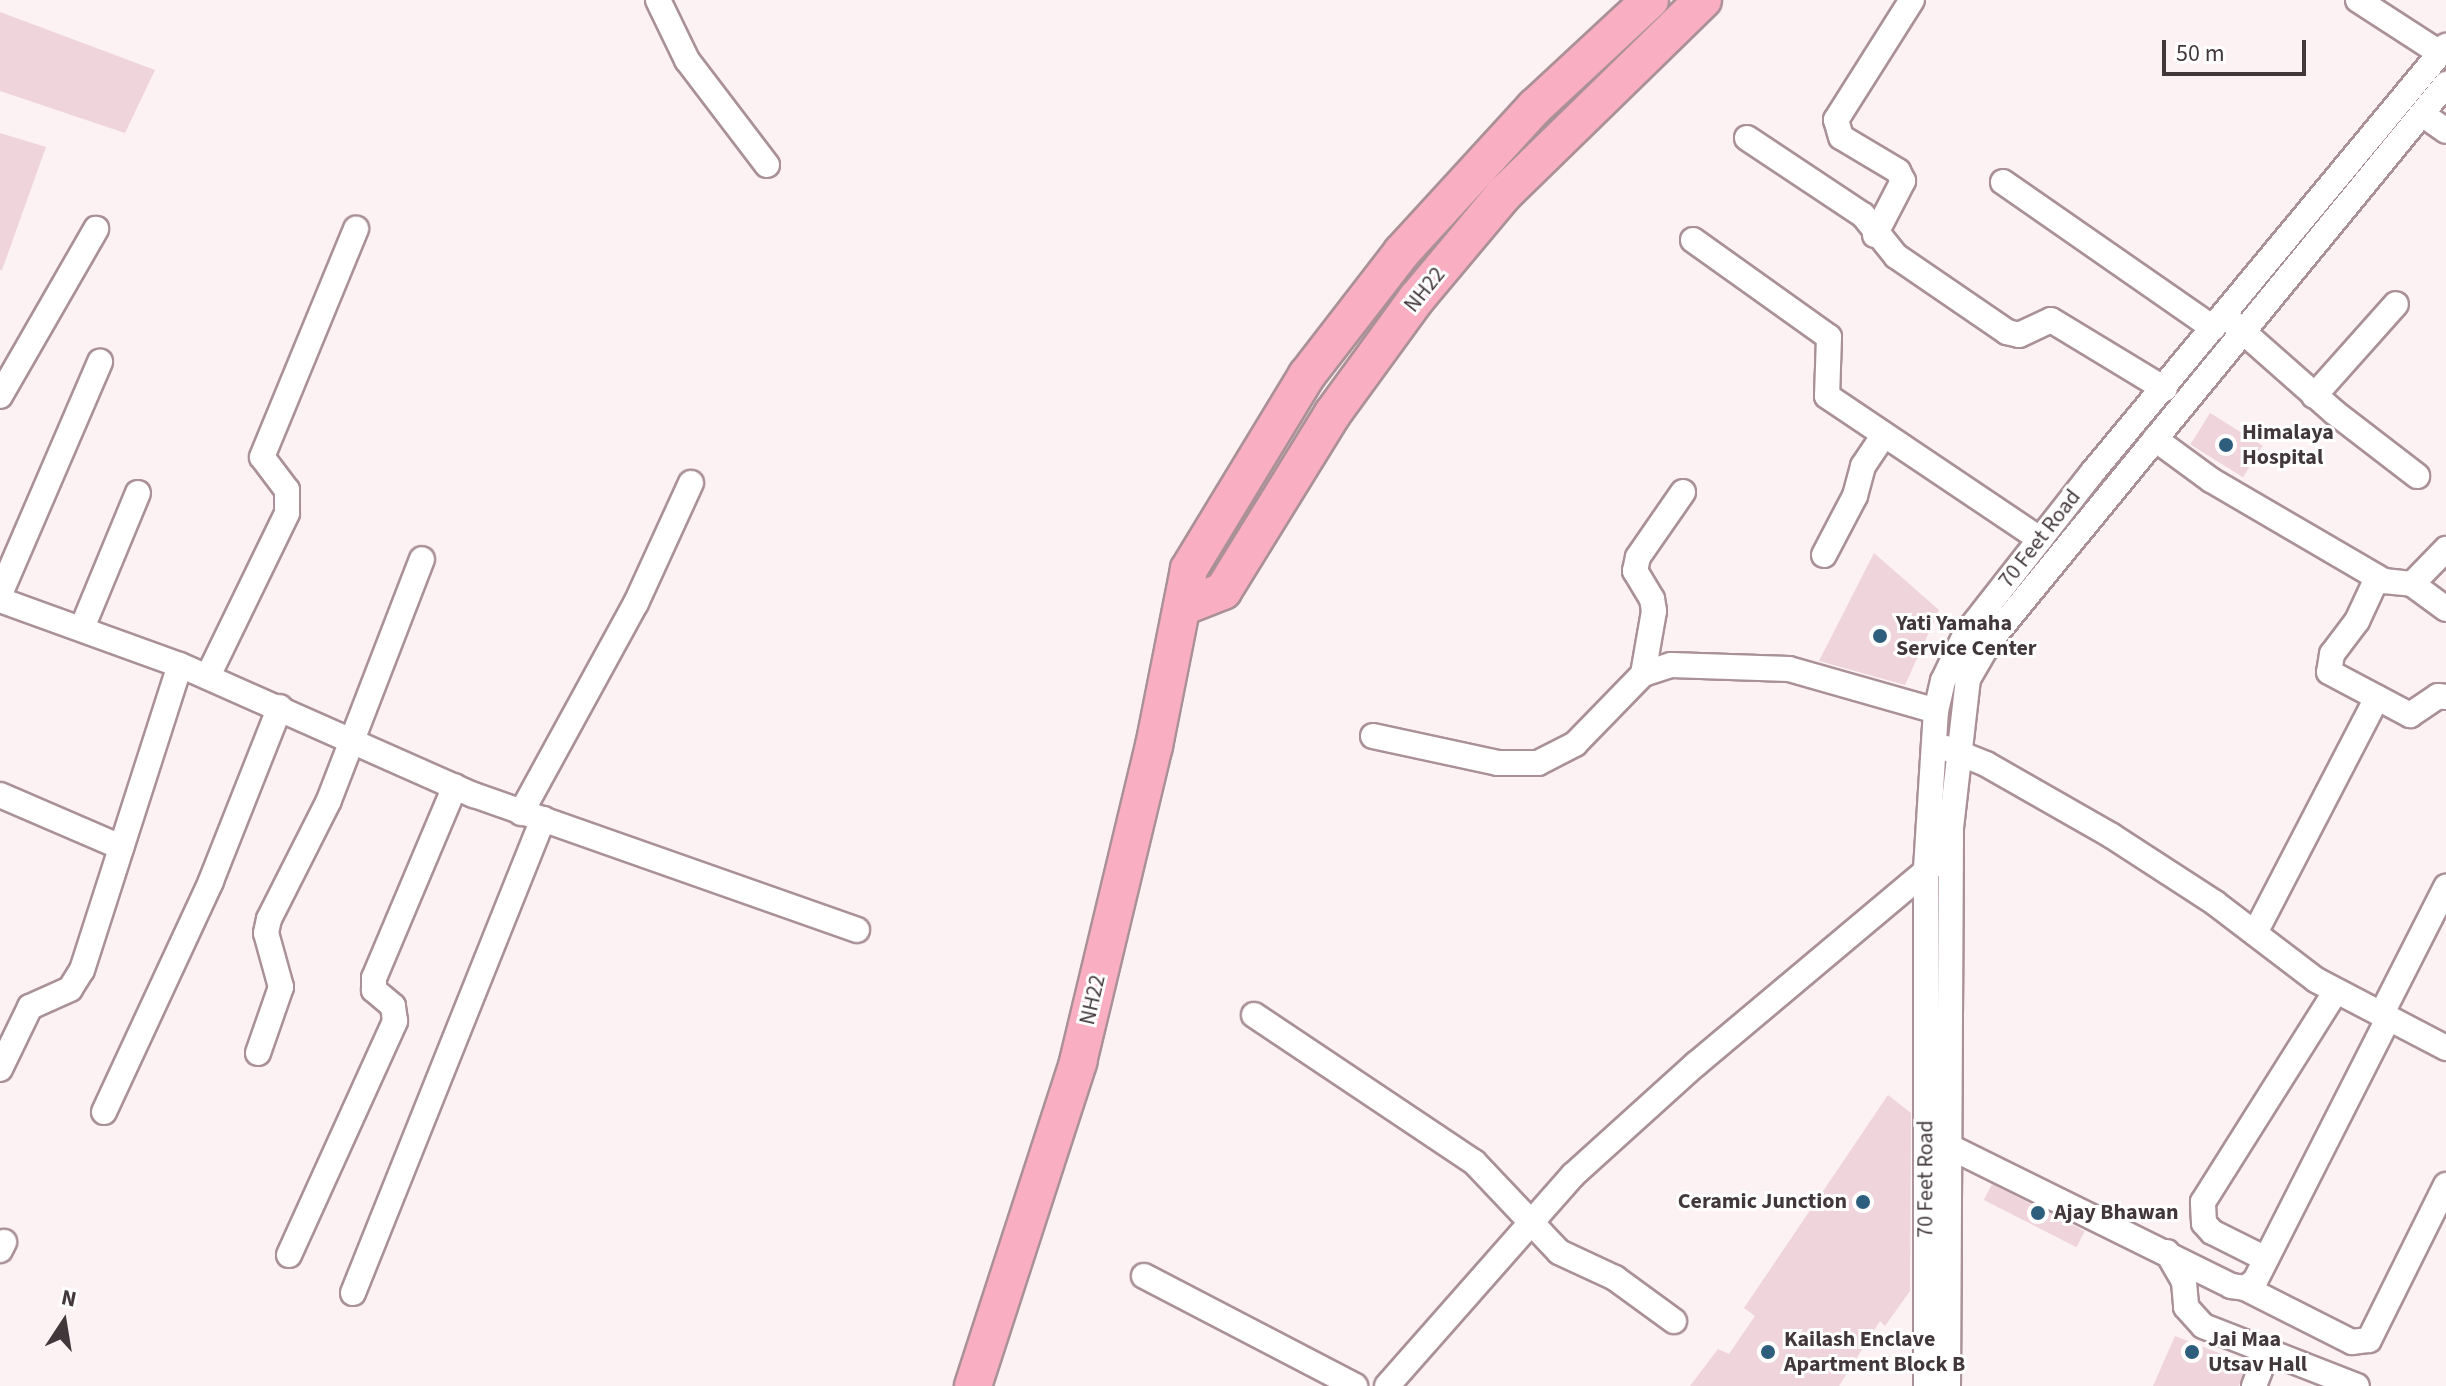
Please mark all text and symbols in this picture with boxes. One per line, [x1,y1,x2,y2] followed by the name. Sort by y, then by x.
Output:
[2166,24,2310,74] scale bar
[2176,36,2225,71] text: 50 m
[1399,262,1451,318] street label: NH22
[2242,419,2334,470] place label: Himalaya Hospital
[2217,436,2235,454] marker: Himalaya Hospital
[1993,485,2087,593] street label: 70 Feet Road
[1896,610,2037,662] place label: Yati Yamaha Service Center
[1871,627,1889,645] marker: Yati Yamaha Service Center
[1074,972,1112,1028] street label: NH22
[1913,1120,1939,1238] street label: 70 Feet Road
[1678,1189,1847,1215] place label: Ceramic Junction
[1854,1193,1872,1211] marker: Ceramic Junction
[2054,1200,2179,1226] place label: Ajay Bhawan
[2029,1204,2047,1222] marker: Ajay Bhawan
[58,1281,79,1316] text: N
[24,1282,104,1362] north arrow
[1784,1326,1965,1378] place label: Kailash Enclave Apartment Block B
[2208,1326,2307,1378] place label: Jai Maa Utsav Hall
[1759,1343,1777,1361] marker: Kailash Enclave Apartment Block B
[2183,1343,2201,1361] marker: Jai Maa Utsav Hall

